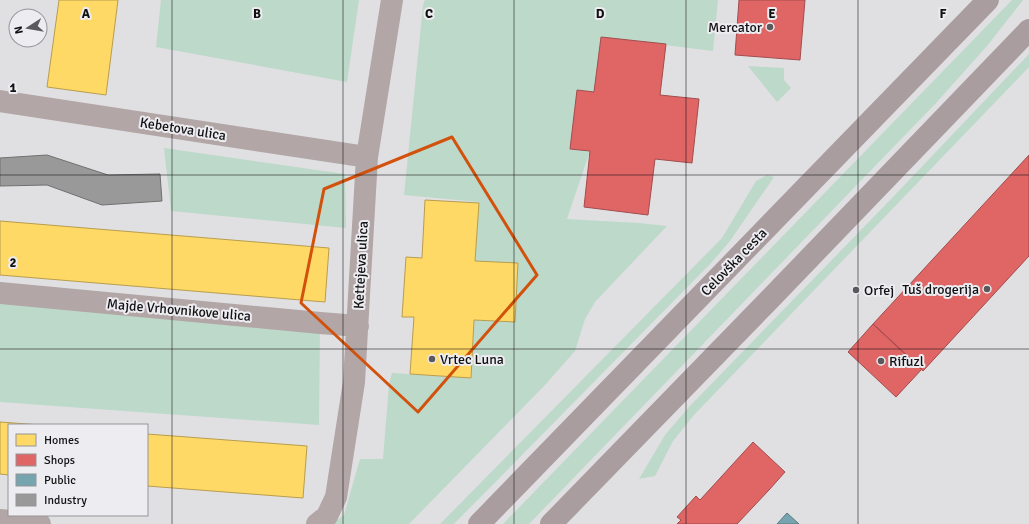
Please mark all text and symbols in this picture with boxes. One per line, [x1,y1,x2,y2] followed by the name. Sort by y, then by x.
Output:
[82,6,91,22] text: A
[253,6,261,22] text: B
[425,6,433,22] text: C
[596,6,605,22] text: D
[768,6,776,22] text: E
[940,6,947,22] text: F
[8,8,48,48] north arrow
[708,19,763,36] place label: Mercator
[765,22,775,32] marker: Mercator
[12,25,26,35] text: N
[9,80,17,96] text: 1
[139,114,227,144] street label: Kebetova ulica
[350,220,372,310] street label: Kettejeva ulica
[697,225,771,299] street label: Celovška cesta
[9,255,17,271] text: 2
[902,281,979,298] place label: Tuš drogerija
[864,282,894,299] place label: Orfej
[982,284,992,294] marker: Tuš drogerija
[851,285,861,295] marker: Orfej
[106,295,252,325] street label: Majde Vrhovnikove ulica
[440,351,504,368] place label: Vrtec Luna
[889,353,924,370] place label: Rifuzl
[427,354,437,364] marker: Vrtec Luna
[876,356,886,366] marker: Rifuzl
[8,424,148,516] legend
[44,433,79,448] text: Homes
[44,453,75,468] text: Shops
[44,473,76,488] text: Public
[44,493,87,508] text: Industry

